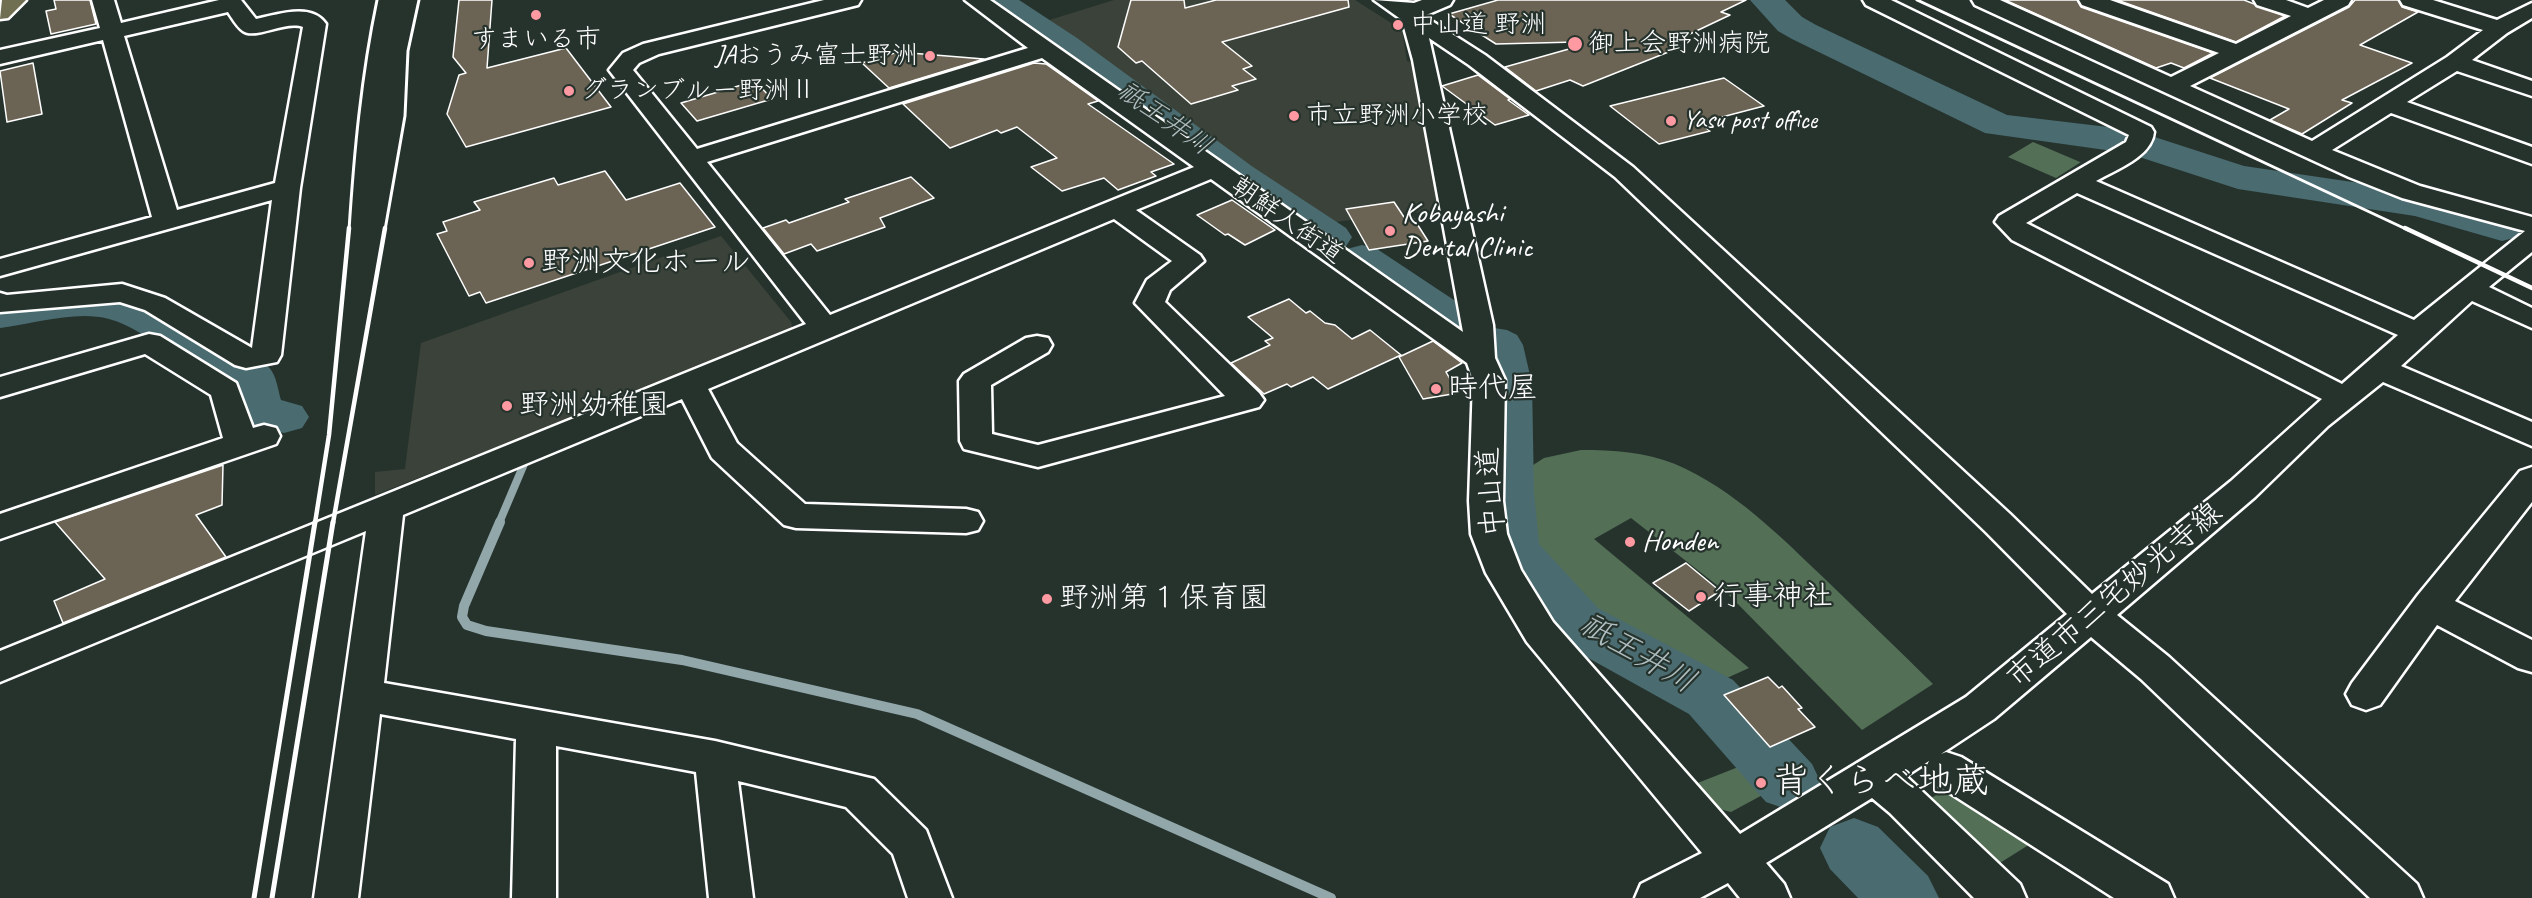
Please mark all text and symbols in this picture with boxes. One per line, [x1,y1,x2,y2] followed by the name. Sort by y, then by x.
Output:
[529,8,543,22] marker: すまいる市
[1410,9,1546,41] place label: 中山道 野洲
[1391,18,1405,32] marker: 中山道 野洲
[471,24,601,56] place label: すまいる市
[1588,28,1770,60] place label: 御上会野洲病院
[1566,35,1584,53] marker: 御上会野洲病院
[715,40,918,72] place label: JAおうみ富士野洲
[923,49,937,63] marker: JAおうみ富士野洲
[581,75,816,107] place label: グランブルー野洲Ⅱ
[1110,75,1218,163] water label: 祇王井川
[562,84,576,98] marker: グランブルー野洲Ⅱ
[1306,100,1488,132] place label: 市立野洲小学校
[1683,105,1817,137] place label: Yasu post office
[1287,109,1301,123] marker: 市立野洲小学校
[1664,114,1678,128] marker: Yasu post office
[1225,171,1349,271] street label: 朝鮮人街道
[1402,196,1532,266] place label: Kobayashi Dental Clinic
[1383,224,1397,238] marker: Kobayashi Dental Clinic
[541,245,751,281] place label: 野洲文化ホール
[522,256,536,270] marker: 野洲文化ホール
[1448,371,1538,407] place label: 時代屋
[1429,382,1443,396] marker: 時代屋
[519,388,669,424] place label: 野洲幼稚園
[500,399,514,413] marker: 野洲幼稚園
[1471,446,1513,538] street label: 中山道
[2000,495,2230,697] street label: 市道市三宅妙光寺線
[1642,524,1718,560] place label: Honden
[1623,535,1637,549] marker: Honden
[1713,579,1833,615] place label: 行事神社
[1059,581,1269,617] place label: 野洲第１保育園
[1694,590,1708,604] marker: 行事神社
[1040,592,1054,606] marker: 野洲第１保育園
[1572,605,1702,703] water label: 祇王井川
[1773,761,1989,805] place label: 背くらべ地蔵
[1754,776,1768,790] marker: 背くらべ地蔵

